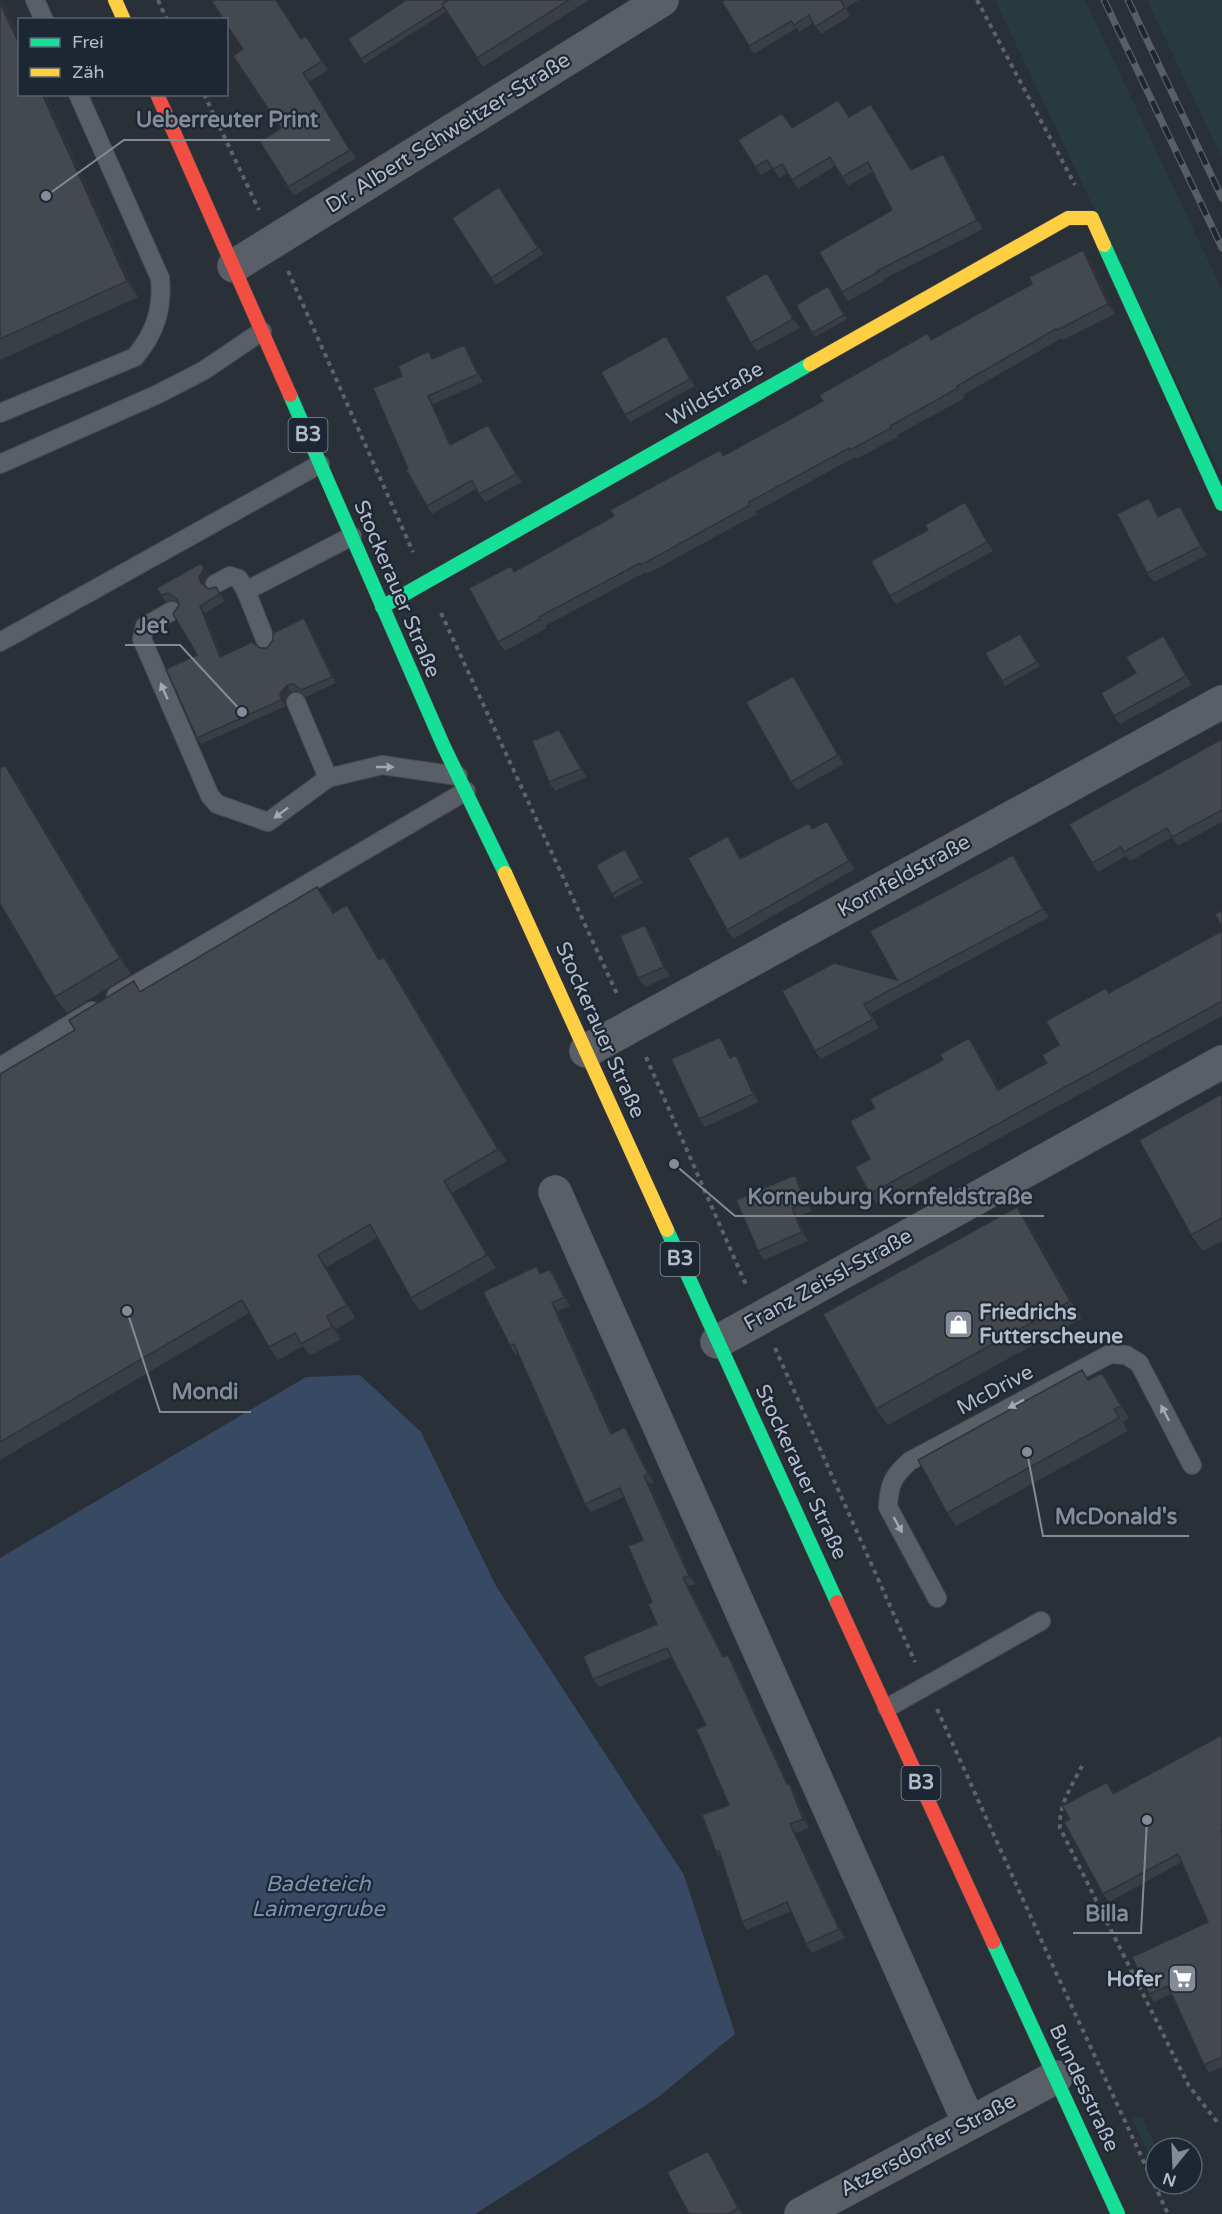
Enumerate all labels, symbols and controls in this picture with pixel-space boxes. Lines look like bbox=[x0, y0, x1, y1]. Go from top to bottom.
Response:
legend bbox=[18, 18, 228, 96]
text: Frei bbox=[72, 31, 104, 53]
street label: Dr. Albert Schweitzer-Straße bbox=[321, 47, 575, 219]
text: Zäh bbox=[72, 61, 105, 83]
callout: Ueberreuter Print bbox=[124, 100, 330, 140]
text: Ueberreuter Print bbox=[136, 107, 319, 133]
street label: Wildstraße bbox=[662, 356, 768, 432]
road number: B3 bbox=[288, 418, 328, 452]
street label: Stockerauer Straße bbox=[348, 496, 446, 682]
callout: Jet bbox=[125, 605, 180, 645]
text: Jet bbox=[135, 613, 168, 639]
one-way arrow bbox=[159, 681, 169, 699]
one-way arrow bbox=[375, 762, 394, 772]
one-way arrow bbox=[273, 807, 289, 820]
street label: Kornfeldstraße bbox=[833, 829, 975, 923]
street label: Stockerauer Straße bbox=[550, 938, 650, 1122]
callout: Korneuburg Kornfeldstraße bbox=[735, 1176, 1044, 1216]
text: Korneuburg Kornfeldstraße bbox=[747, 1184, 1033, 1210]
street label: Franz Zeissl-Straße bbox=[739, 1223, 917, 1337]
road number: B3 bbox=[660, 1242, 700, 1276]
place label: Friedrichs Futterscheune bbox=[979, 1300, 1123, 1349]
shop icon: Friedrichs Futterscheune bbox=[942, 1308, 974, 1340]
street label: McDrive bbox=[953, 1359, 1038, 1421]
callout: Mondi bbox=[160, 1372, 251, 1412]
text: Mondi bbox=[171, 1379, 239, 1405]
street label: Stockerauer Straße bbox=[749, 1380, 853, 1564]
one-way arrow bbox=[1007, 1399, 1024, 1409]
one-way arrow bbox=[1161, 1405, 1170, 1422]
callout: McDonald's bbox=[1043, 1496, 1189, 1536]
text: McDonald's bbox=[1055, 1504, 1178, 1530]
one-way arrow bbox=[893, 1517, 903, 1534]
road number: B3 bbox=[902, 1766, 940, 1800]
water label: Badeteich Laimergrube bbox=[251, 1871, 386, 1922]
callout: Billa bbox=[1073, 1893, 1141, 1933]
text: Billa bbox=[1085, 1901, 1129, 1927]
supermarket icon: Hofer bbox=[1167, 1963, 1199, 1995]
place label: Hofer bbox=[1106, 1967, 1163, 1992]
street label: Bundesstraße bbox=[1044, 2020, 1124, 2156]
street label: Atzersdorfer Straße bbox=[836, 2088, 1020, 2202]
north arrow bbox=[1144, 2136, 1204, 2196]
text: N bbox=[1160, 2168, 1179, 2191]

